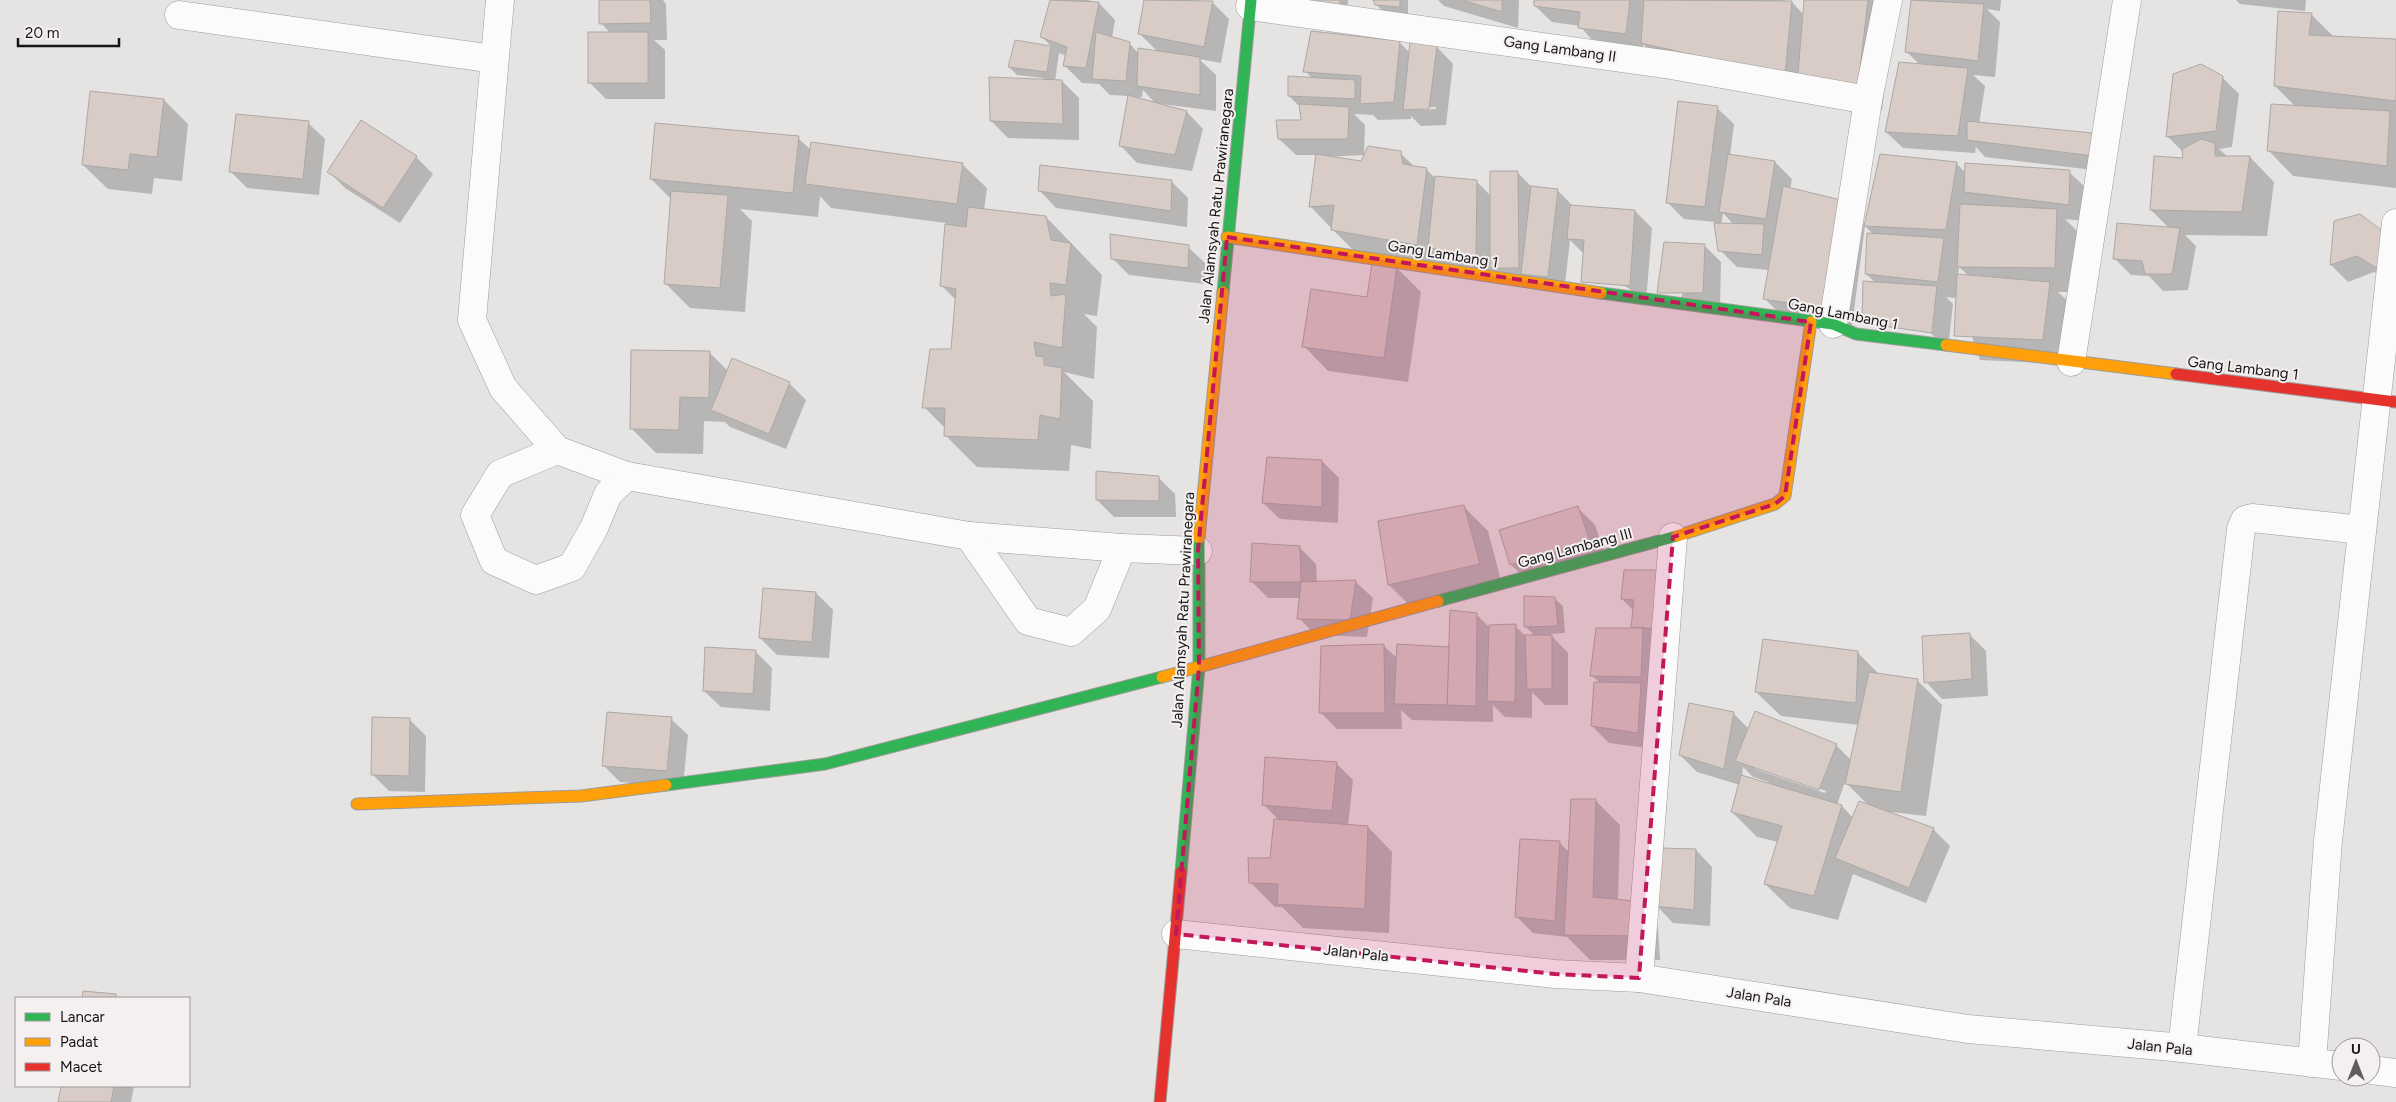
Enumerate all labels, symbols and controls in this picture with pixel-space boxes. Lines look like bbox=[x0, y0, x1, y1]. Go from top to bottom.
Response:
scale bar bbox=[18, 15, 119, 47]
text: 20 m bbox=[25, 24, 59, 42]
street label: Gang Lambang II bbox=[1502, 32, 1618, 66]
street label: Jalan Alamsyah Ratu Prawiranegara bbox=[1195, 87, 1237, 325]
street label: Gang Lambang 1 bbox=[1386, 236, 1500, 272]
street label: Gang Lambang 1 bbox=[1786, 295, 1900, 333]
street label: Gang Lambang 1 bbox=[2186, 352, 2300, 384]
street label: Jalan Alamsyah Ratu Prawiranegara bbox=[1168, 491, 1198, 729]
street label: Gang Lambang III bbox=[1516, 524, 1634, 572]
street label: Jalan Pala bbox=[1322, 941, 1390, 965]
street label: Jalan Pala bbox=[1725, 983, 1793, 1011]
legend bbox=[15, 997, 190, 1087]
text: Lancar bbox=[60, 1008, 105, 1026]
text: Padat bbox=[60, 1033, 99, 1051]
street label: Jalan Pala bbox=[2126, 1035, 2194, 1059]
north arrow bbox=[2331, 1037, 2381, 1087]
text: U bbox=[2351, 1041, 2361, 1058]
text: Macet bbox=[60, 1058, 103, 1076]

